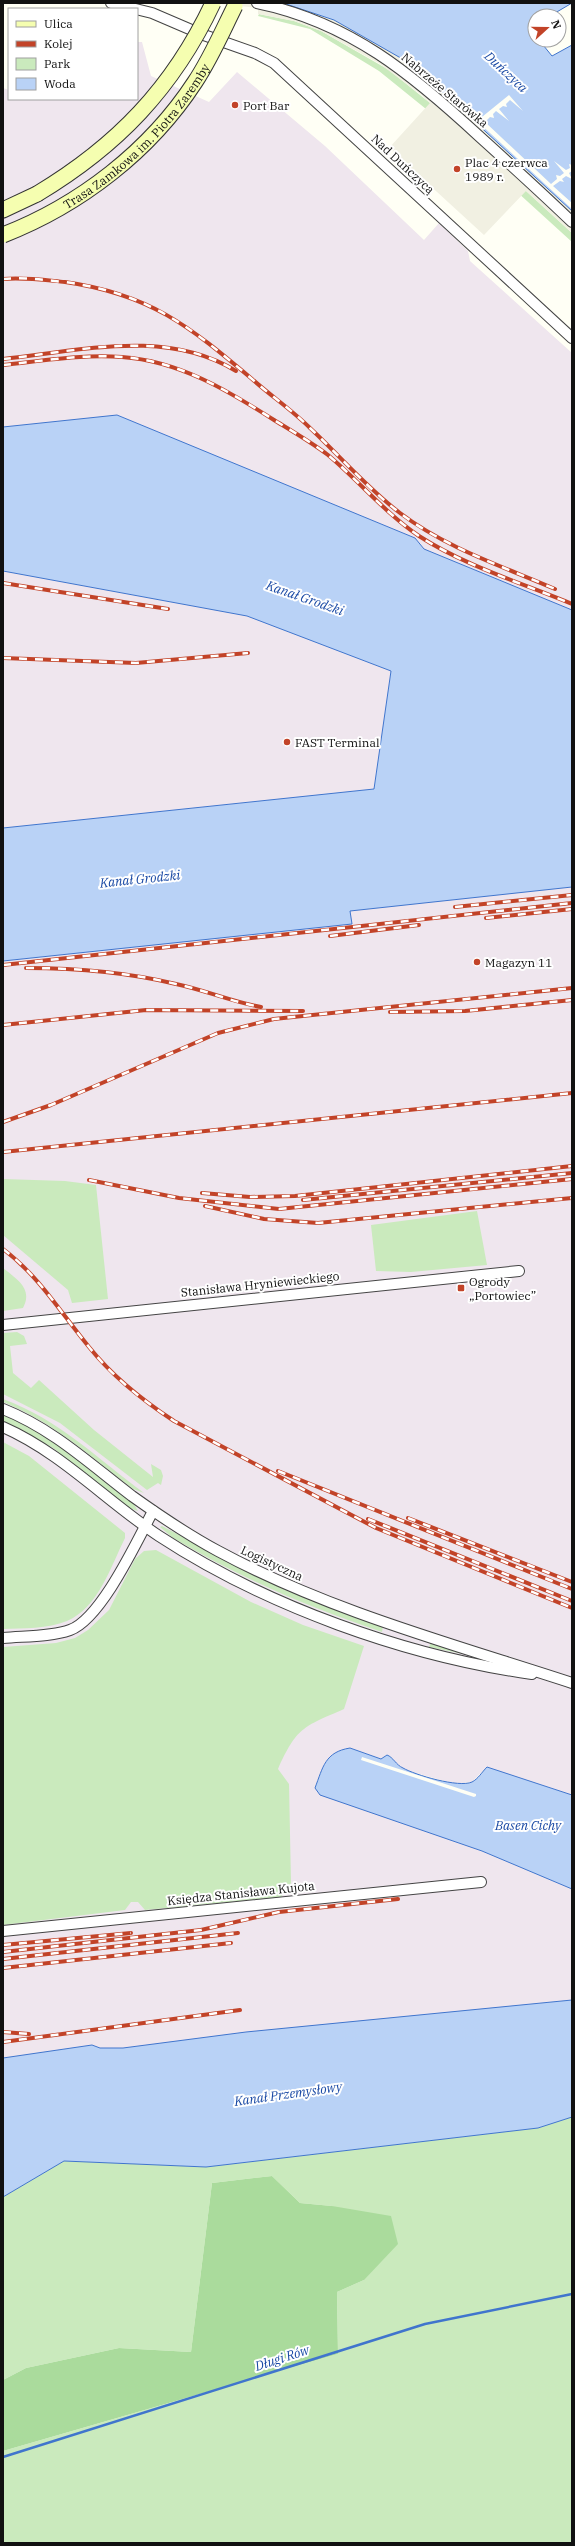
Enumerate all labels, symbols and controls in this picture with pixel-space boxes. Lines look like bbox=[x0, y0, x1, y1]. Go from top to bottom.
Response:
legend bbox=[8, 8, 138, 100]
north arrow bbox=[527, 8, 567, 48]
text: Ulica bbox=[44, 16, 73, 31]
text: N bbox=[548, 18, 565, 31]
text: Kolej bbox=[44, 36, 73, 51]
water label: Duńczyca bbox=[480, 47, 531, 96]
street label: Nabrzeże Starówka bbox=[399, 49, 492, 131]
text: Park bbox=[44, 56, 70, 71]
street label: Trasa Zamkowa im. Piotra Zaremby bbox=[60, 60, 213, 212]
text: Woda bbox=[44, 76, 76, 91]
place label: Port Bar bbox=[243, 98, 290, 113]
marker: Port Bar bbox=[230, 100, 240, 110]
street label: Nad Duńczycą bbox=[368, 131, 438, 197]
place label: Plac 4 czerwca 1989 r. bbox=[465, 155, 548, 184]
marker: Plac 4 czerwca 1989 r. bbox=[452, 164, 462, 174]
water label: Kanał Grodzki bbox=[263, 576, 346, 619]
place label: FAST Terminal bbox=[295, 735, 380, 750]
marker: FAST Terminal bbox=[282, 737, 292, 747]
water label: Kanał Grodzki bbox=[98, 866, 181, 892]
place label: Magazyn 11 bbox=[485, 955, 552, 970]
marker: Magazyn 11 bbox=[472, 957, 482, 967]
street label: Stanisława Hryniewieckiego bbox=[180, 1268, 340, 1300]
place label: Ogrody „Portowiec” bbox=[469, 1274, 536, 1303]
marker: Ogrody „Portowiec” bbox=[456, 1283, 466, 1293]
street label: Logistyczna bbox=[238, 1542, 306, 1584]
water label: Basen Cichy bbox=[494, 1817, 562, 1834]
street label: Księdza Stanisława Kujota bbox=[167, 1878, 316, 1908]
water label: Kanał Przemysłowy bbox=[232, 2078, 344, 2110]
water label: Długi Rów bbox=[252, 2341, 312, 2375]

